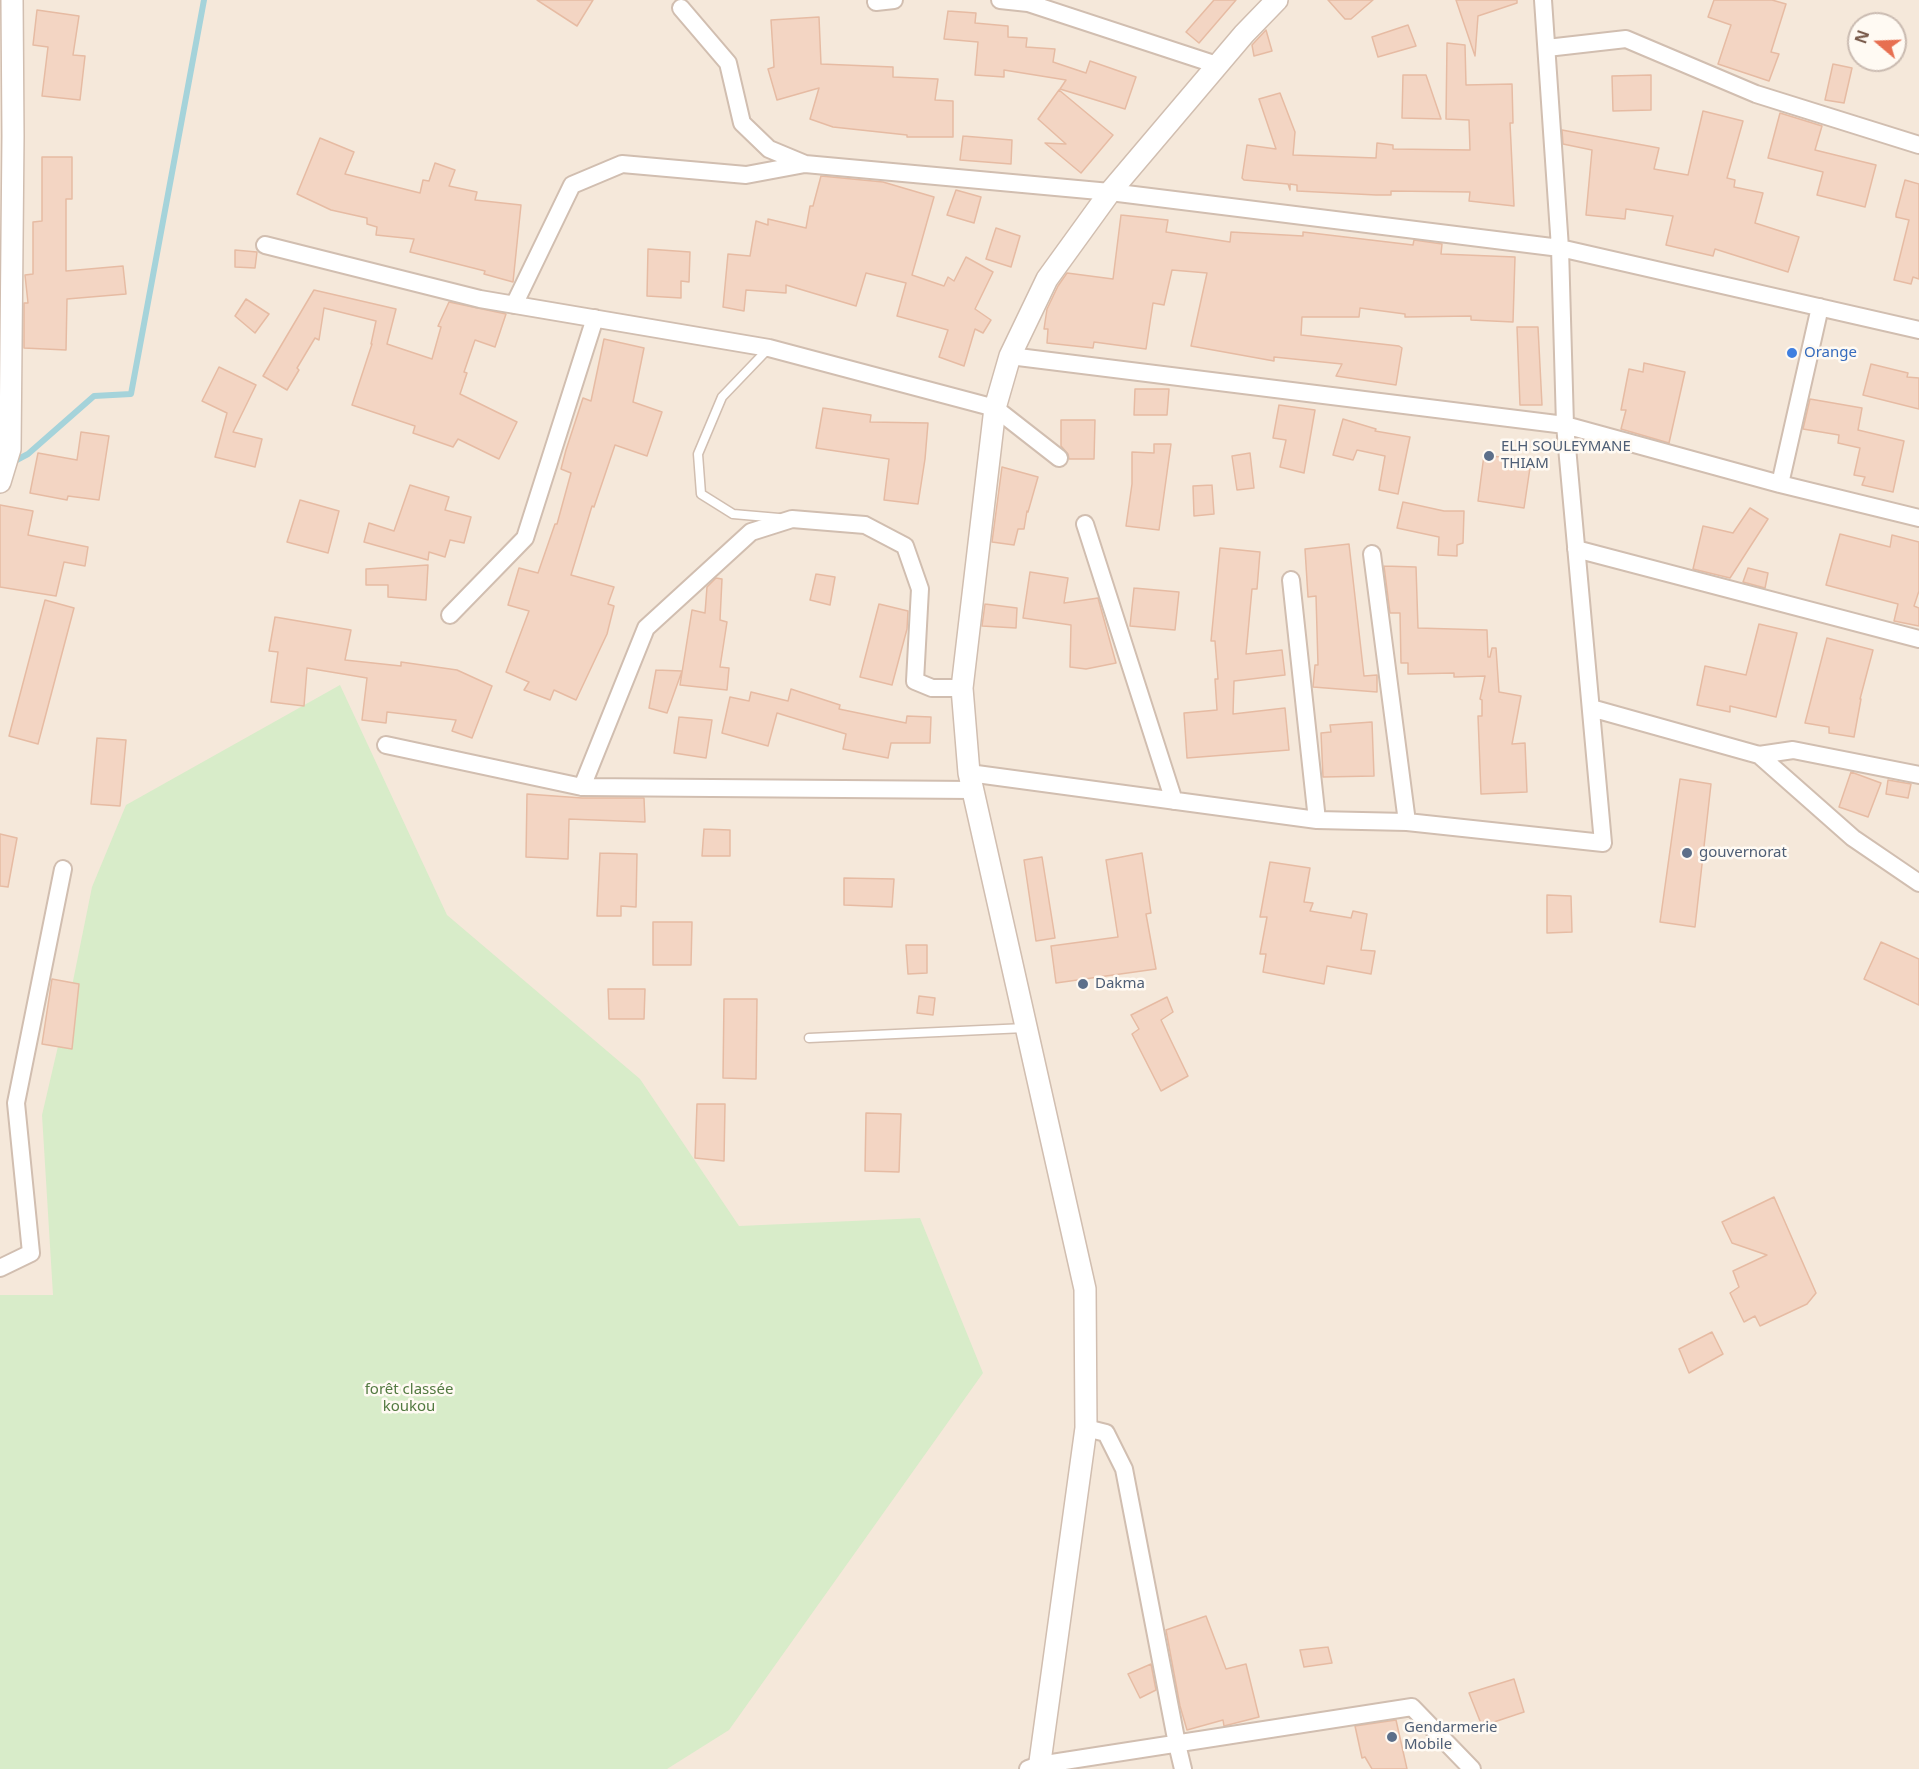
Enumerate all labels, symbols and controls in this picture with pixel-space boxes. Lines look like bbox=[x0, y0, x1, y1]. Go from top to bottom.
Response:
north arrow bbox=[1847, 12, 1907, 72]
text: N bbox=[1849, 27, 1874, 47]
place label: Orange bbox=[1804, 344, 1857, 362]
marker: Orange bbox=[1785, 346, 1799, 360]
place label: ELH SOULEYMANE THIAM bbox=[1501, 438, 1631, 473]
marker: ELH SOULEYMANE THIAM bbox=[1482, 449, 1496, 463]
place label: gouvernorat bbox=[1699, 844, 1787, 862]
marker: gouvernorat bbox=[1680, 846, 1694, 860]
place label: Dakma bbox=[1095, 975, 1145, 993]
marker: Dakma bbox=[1076, 977, 1090, 991]
park label: forêt classée koukou bbox=[365, 1381, 453, 1416]
place label: Gendarmerie Mobile bbox=[1404, 1719, 1497, 1754]
marker: Gendarmerie Mobile bbox=[1385, 1730, 1399, 1744]

